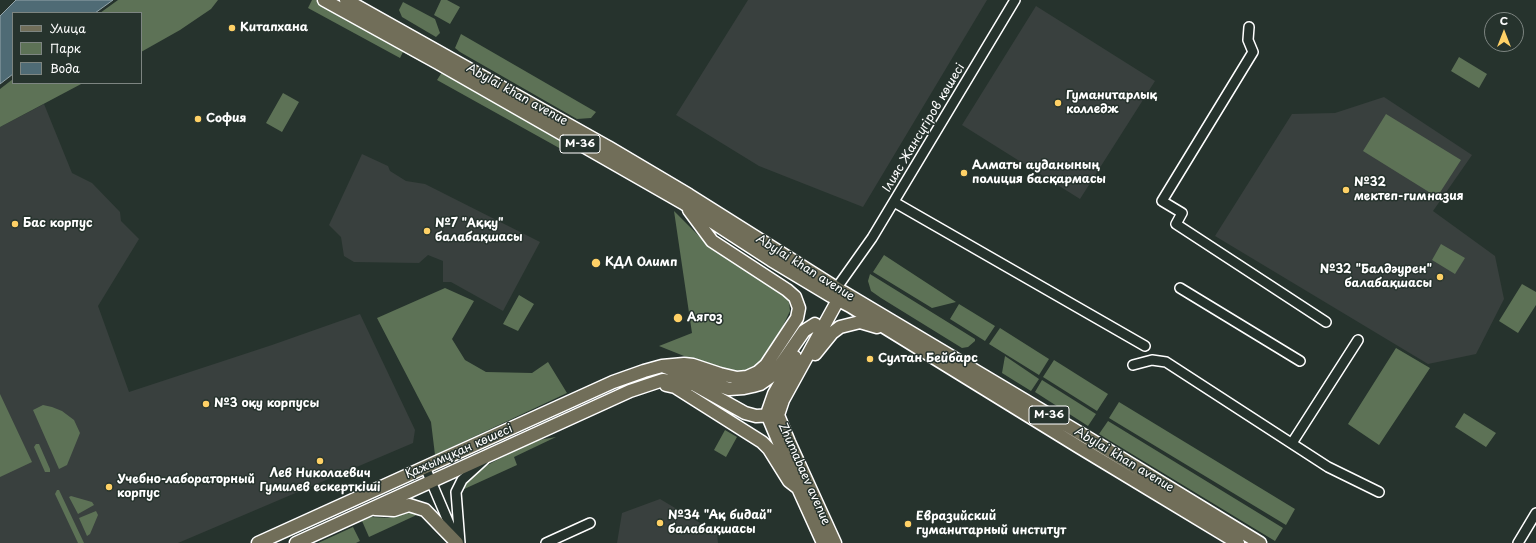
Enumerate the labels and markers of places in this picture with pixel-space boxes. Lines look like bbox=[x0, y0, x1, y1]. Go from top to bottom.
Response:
place label: Китапхана bbox=[240, 21, 308, 35]
marker: Китапхана bbox=[227, 23, 237, 33]
place label: Гуманитарлық колледж bbox=[1066, 89, 1157, 117]
marker: Гуманитарлық колледж bbox=[1053, 98, 1063, 108]
place label: София bbox=[206, 112, 247, 126]
marker: София bbox=[193, 114, 203, 124]
place label: Алматы ауданының полиция басқармасы bbox=[972, 159, 1106, 187]
marker: Алматы ауданының полиция басқармасы bbox=[959, 168, 969, 178]
place label: №32 мектеп-гимназия bbox=[1354, 176, 1463, 204]
marker: №32 мектеп-гимназия bbox=[1341, 185, 1351, 195]
place label: Бас корпус bbox=[23, 217, 93, 231]
place label: №7 "Аққу" балабақшасы bbox=[435, 217, 523, 245]
marker: Бас корпус bbox=[10, 219, 20, 229]
marker: №7 "Аққу" балабақшасы bbox=[422, 226, 432, 236]
place label: КДЛ Олимп bbox=[605, 256, 677, 270]
marker: КДЛ Олимп bbox=[590, 257, 602, 269]
place label: №32 "Балдәурен" балабақшасы bbox=[1320, 263, 1432, 291]
marker: №32 "Балдәурен" балабақшасы bbox=[1435, 272, 1445, 282]
place label: Аягоз bbox=[687, 311, 722, 325]
marker: Аягоз bbox=[672, 312, 684, 324]
place label: Султан Бейбарс bbox=[878, 352, 978, 366]
marker: Султан Бейбарс bbox=[865, 354, 875, 364]
place label: №3 оқу корпусы bbox=[214, 397, 319, 411]
marker: №3 оқу корпусы bbox=[201, 399, 211, 409]
marker: Лев Николаевич Гумилев ескерткіші bbox=[315, 456, 325, 466]
place label: Лев Николаевич Гумилев ескерткіші bbox=[260, 467, 380, 495]
place label: Учебно-лабораторный корпус bbox=[117, 473, 255, 501]
marker: Учебно-лабораторный корпус bbox=[104, 482, 114, 492]
place label: №34 "Ақ бидай" балабақшасы bbox=[668, 509, 772, 537]
place label: Евразийский гуманитарный институт bbox=[916, 510, 1066, 538]
marker: №34 "Ақ бидай" балабақшасы bbox=[655, 518, 665, 528]
marker: Евразийский гуманитарный институт bbox=[903, 519, 913, 529]

